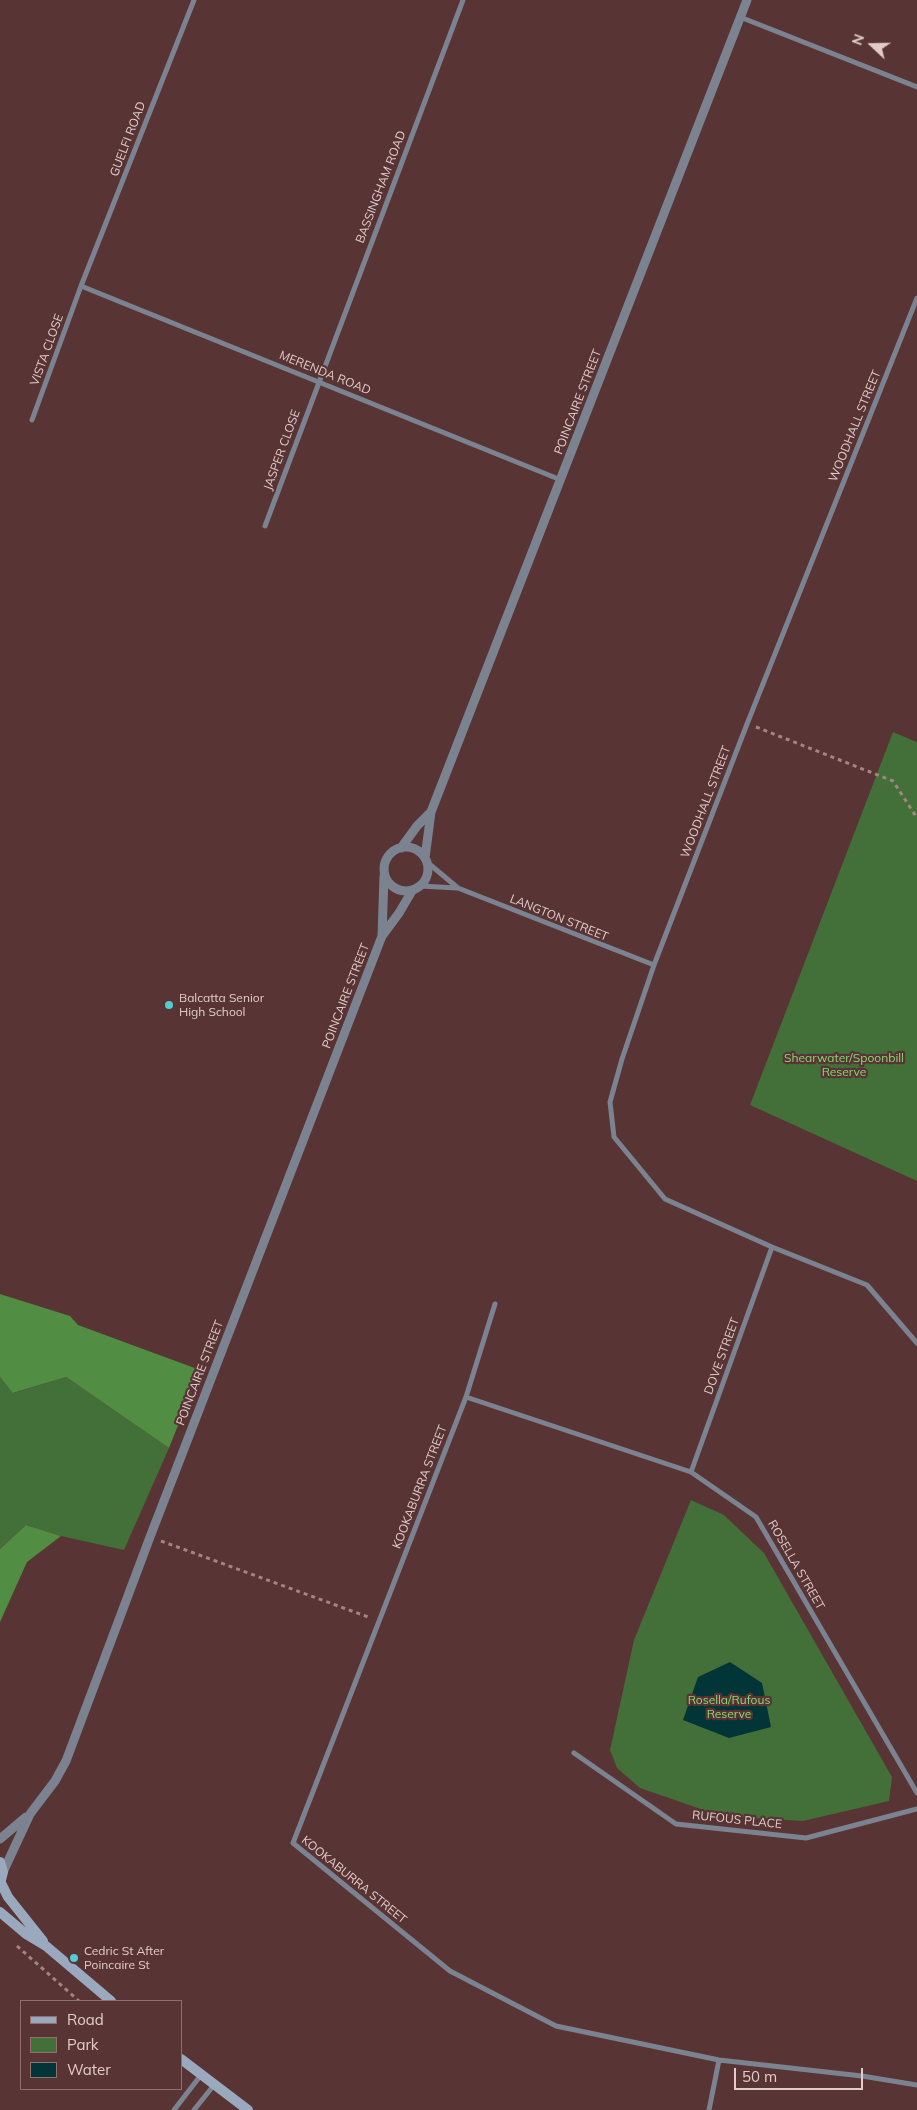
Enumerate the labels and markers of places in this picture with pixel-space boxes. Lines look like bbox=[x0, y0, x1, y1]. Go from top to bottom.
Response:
place label: Balcatta Senior High School bbox=[179, 991, 264, 1019]
marker: Balcatta Senior High School bbox=[163, 999, 175, 1011]
place label: Cedric St After Poincaire St bbox=[84, 1944, 164, 1972]
marker: Cedric St After Poincaire St bbox=[68, 1952, 80, 1964]

